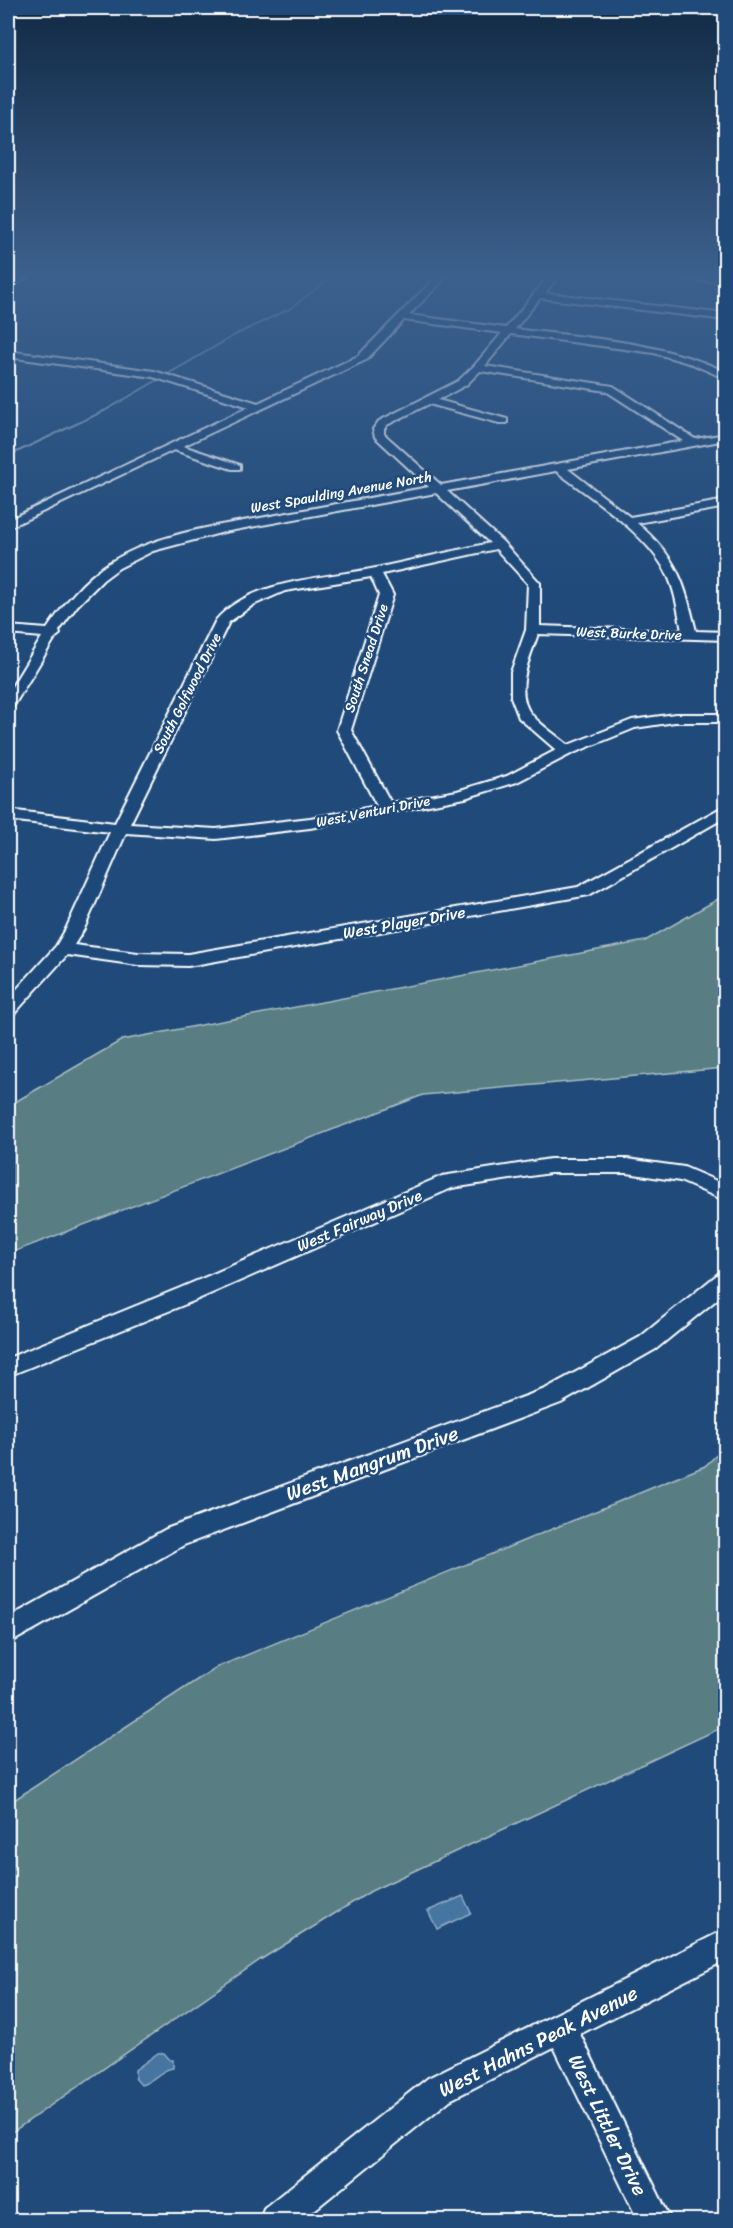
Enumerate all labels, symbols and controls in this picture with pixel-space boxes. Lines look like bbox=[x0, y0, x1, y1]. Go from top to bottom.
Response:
street label: West Spaulding Avenue North bbox=[249, 464, 434, 521]
street label: South Snead Drive bbox=[337, 600, 396, 716]
street label: West Burke Drive bbox=[576, 619, 682, 648]
street label: South Golfwood Drive bbox=[146, 628, 229, 758]
street label: West Venturi Drive bbox=[314, 788, 432, 835]
street label: West Player Drive bbox=[341, 897, 468, 948]
street label: West Fairway Drive bbox=[292, 1181, 427, 1260]
street label: West Mangrum Drive bbox=[281, 1416, 464, 1511]
street label: West Hahns Peak Avenue bbox=[432, 1976, 644, 2107]
street label: West Littler Drive bbox=[558, 2048, 657, 2202]

